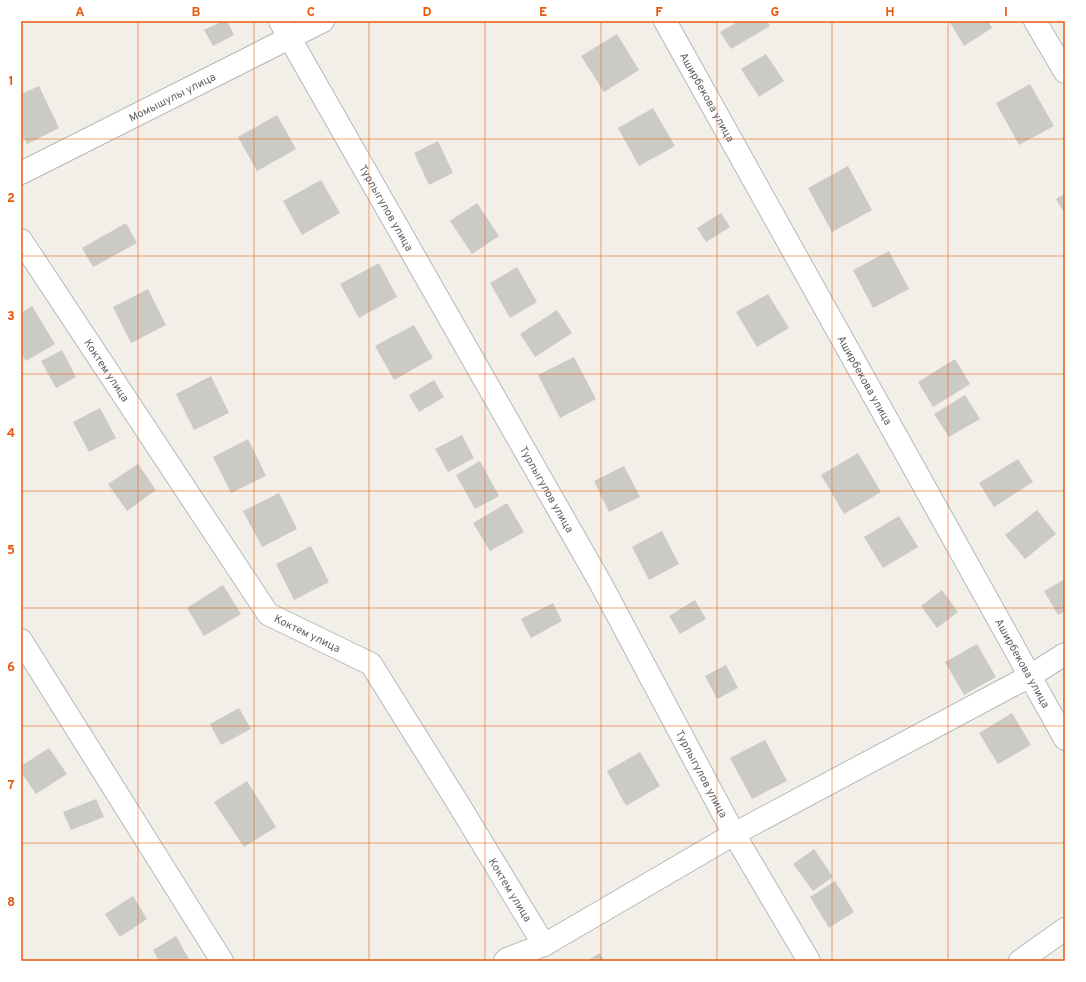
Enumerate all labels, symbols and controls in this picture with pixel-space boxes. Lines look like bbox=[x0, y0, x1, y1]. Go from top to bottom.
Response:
text: A bbox=[75, 5, 85, 21]
text: B bbox=[192, 5, 201, 21]
text: C bbox=[307, 5, 315, 21]
text: D bbox=[422, 5, 432, 21]
text: E bbox=[539, 5, 547, 21]
text: F bbox=[655, 5, 663, 21]
text: G bbox=[771, 5, 780, 21]
text: H bbox=[885, 5, 895, 21]
text: I bbox=[1004, 5, 1008, 21]
street label: Аширбекова улица bbox=[676, 50, 737, 145]
street label: Момышулы улица bbox=[127, 70, 218, 126]
text: 1 bbox=[8, 74, 14, 90]
street label: Турлыгулов улица bbox=[355, 162, 416, 254]
text: 2 bbox=[7, 191, 15, 207]
text: 3 bbox=[7, 309, 15, 325]
street label: Аширбекова улица bbox=[834, 333, 895, 428]
street label: Коктем улица bbox=[80, 337, 132, 405]
text: 4 bbox=[7, 426, 15, 442]
street label: Турлыгулов улица bbox=[516, 444, 576, 536]
text: 5 bbox=[7, 543, 15, 559]
street label: Коктем улица bbox=[271, 612, 343, 656]
street label: Аширбекова улица bbox=[991, 616, 1052, 711]
text: 6 bbox=[7, 660, 15, 676]
street label: Турлыгулов улица bbox=[672, 728, 730, 821]
text: 7 bbox=[8, 778, 15, 794]
street label: Коктем улица bbox=[485, 856, 534, 925]
text: 8 bbox=[7, 895, 15, 911]

